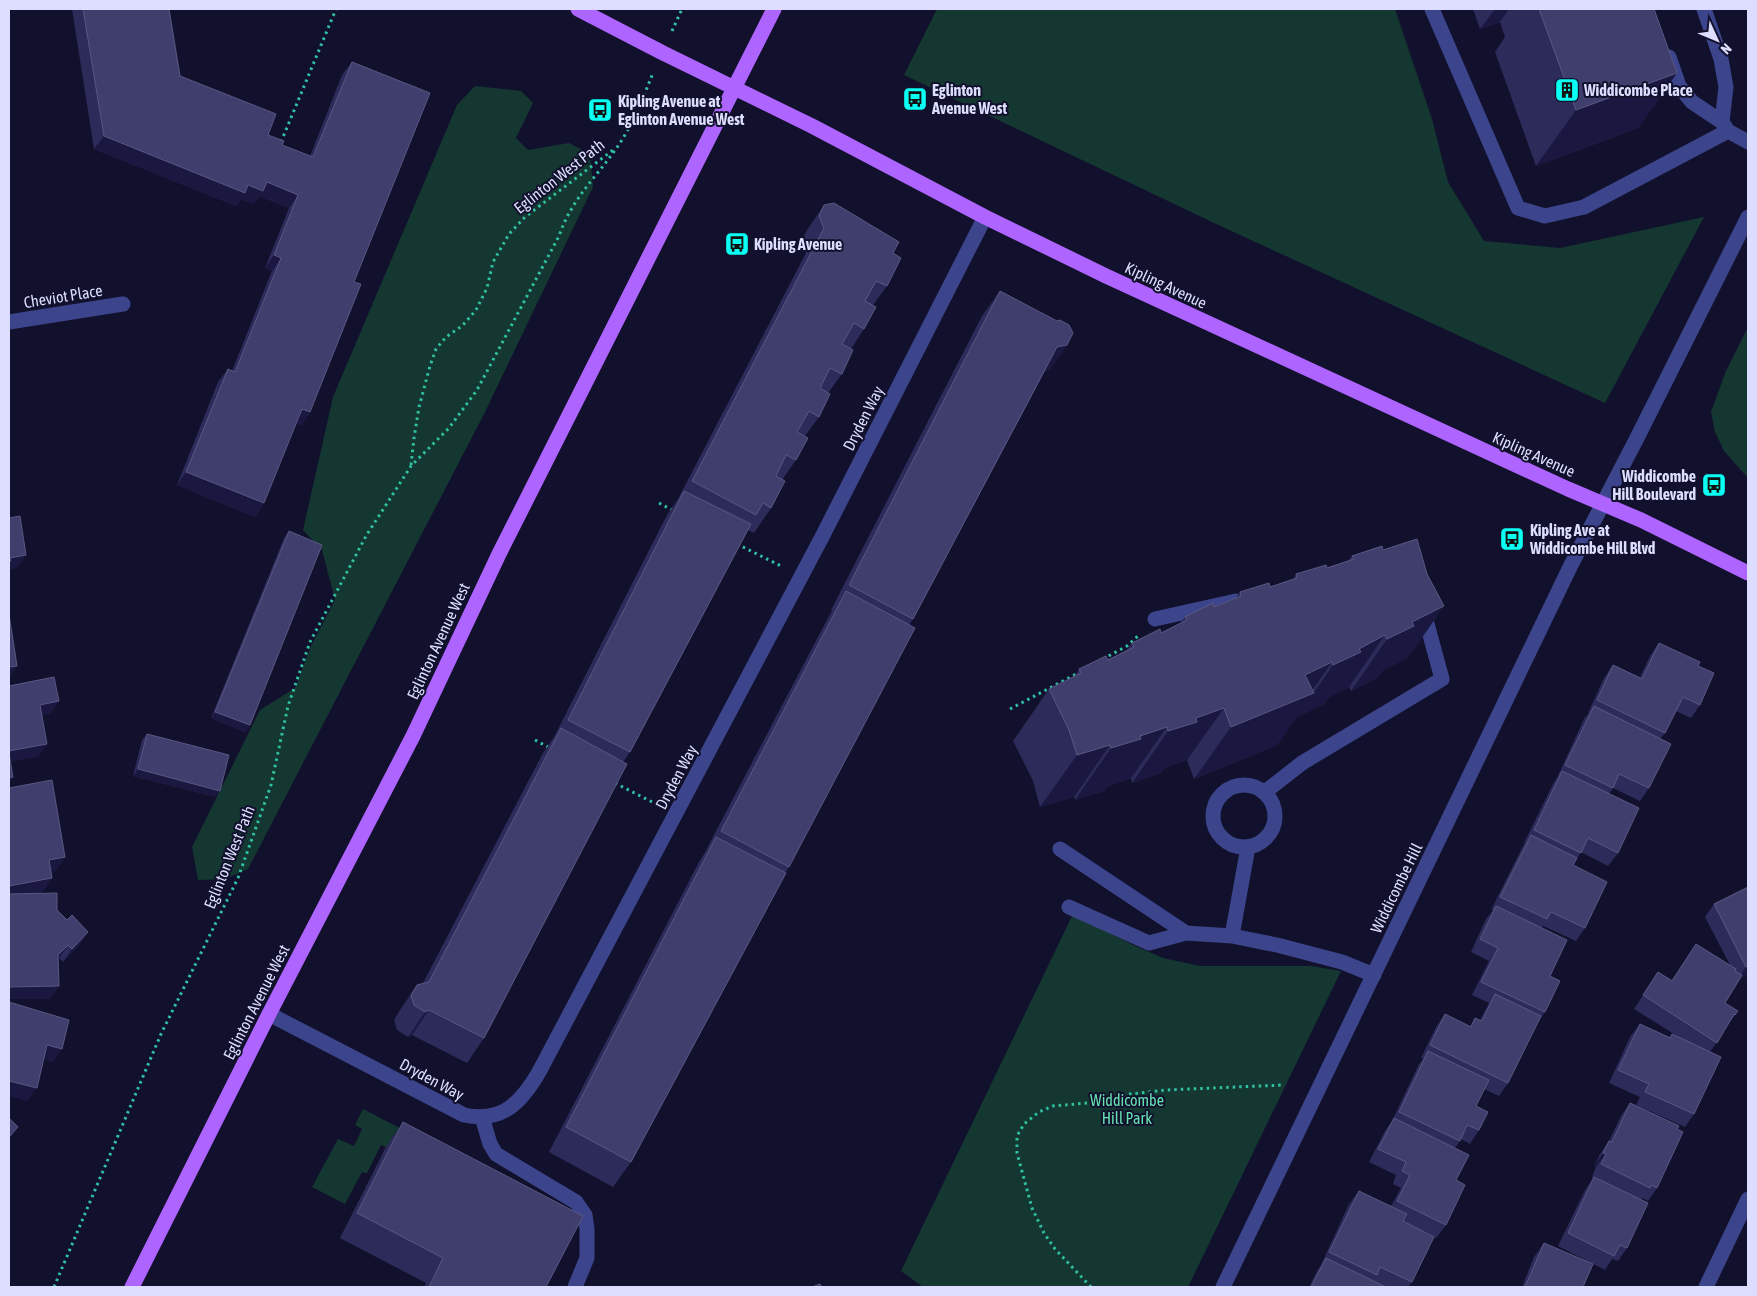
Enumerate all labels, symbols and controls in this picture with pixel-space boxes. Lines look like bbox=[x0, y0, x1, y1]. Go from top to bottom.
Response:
north arrow bbox=[1692, 15, 1742, 65]
text: N bbox=[1718, 41, 1735, 58]
building icon: Widdicombe Place bbox=[1554, 77, 1580, 103]
place label: Eglinton Avenue West bbox=[931, 81, 1008, 117]
place label: Widdicombe Place bbox=[1583, 81, 1693, 99]
bus stop icon: Eglinton Avenue West bbox=[902, 86, 928, 112]
place label: Kipling Avenue at Eglinton Avenue West bbox=[618, 92, 745, 128]
bus stop icon: Kipling Avenue at Eglinton Avenue West bbox=[587, 97, 613, 123]
street label: Eglinton West Path bbox=[510, 135, 608, 218]
bus stop icon: Kipling Avenue bbox=[724, 231, 750, 257]
place label: Kipling Avenue bbox=[754, 235, 842, 253]
street label: Kipling Avenue bbox=[1122, 258, 1210, 313]
street label: Cheviot Place bbox=[22, 281, 104, 311]
street label: Dryden Way bbox=[839, 382, 888, 454]
street label: Kipling Avenue bbox=[1490, 428, 1578, 481]
place label: Widdicombe Hill Boulevard bbox=[1612, 467, 1696, 503]
bus stop icon: Widdicombe Hill Boulevard bbox=[1701, 472, 1727, 498]
place label: Kipling Ave at Widdicombe Hill Blvd bbox=[1529, 521, 1656, 557]
bus stop icon: Kipling Ave at Widdicombe Hill Blvd bbox=[1499, 526, 1525, 552]
street label: Eglinton Avenue West bbox=[403, 580, 474, 703]
street label: Dryden Way bbox=[652, 741, 701, 813]
street label: Eglinton West Path bbox=[200, 803, 259, 911]
street label: Widdicombe Hill bbox=[1367, 840, 1426, 936]
street label: Eglinton Avenue West bbox=[219, 941, 294, 1063]
street label: Dryden Way bbox=[396, 1055, 468, 1104]
park label: Widdicombe Hill Park bbox=[1090, 1091, 1164, 1127]

